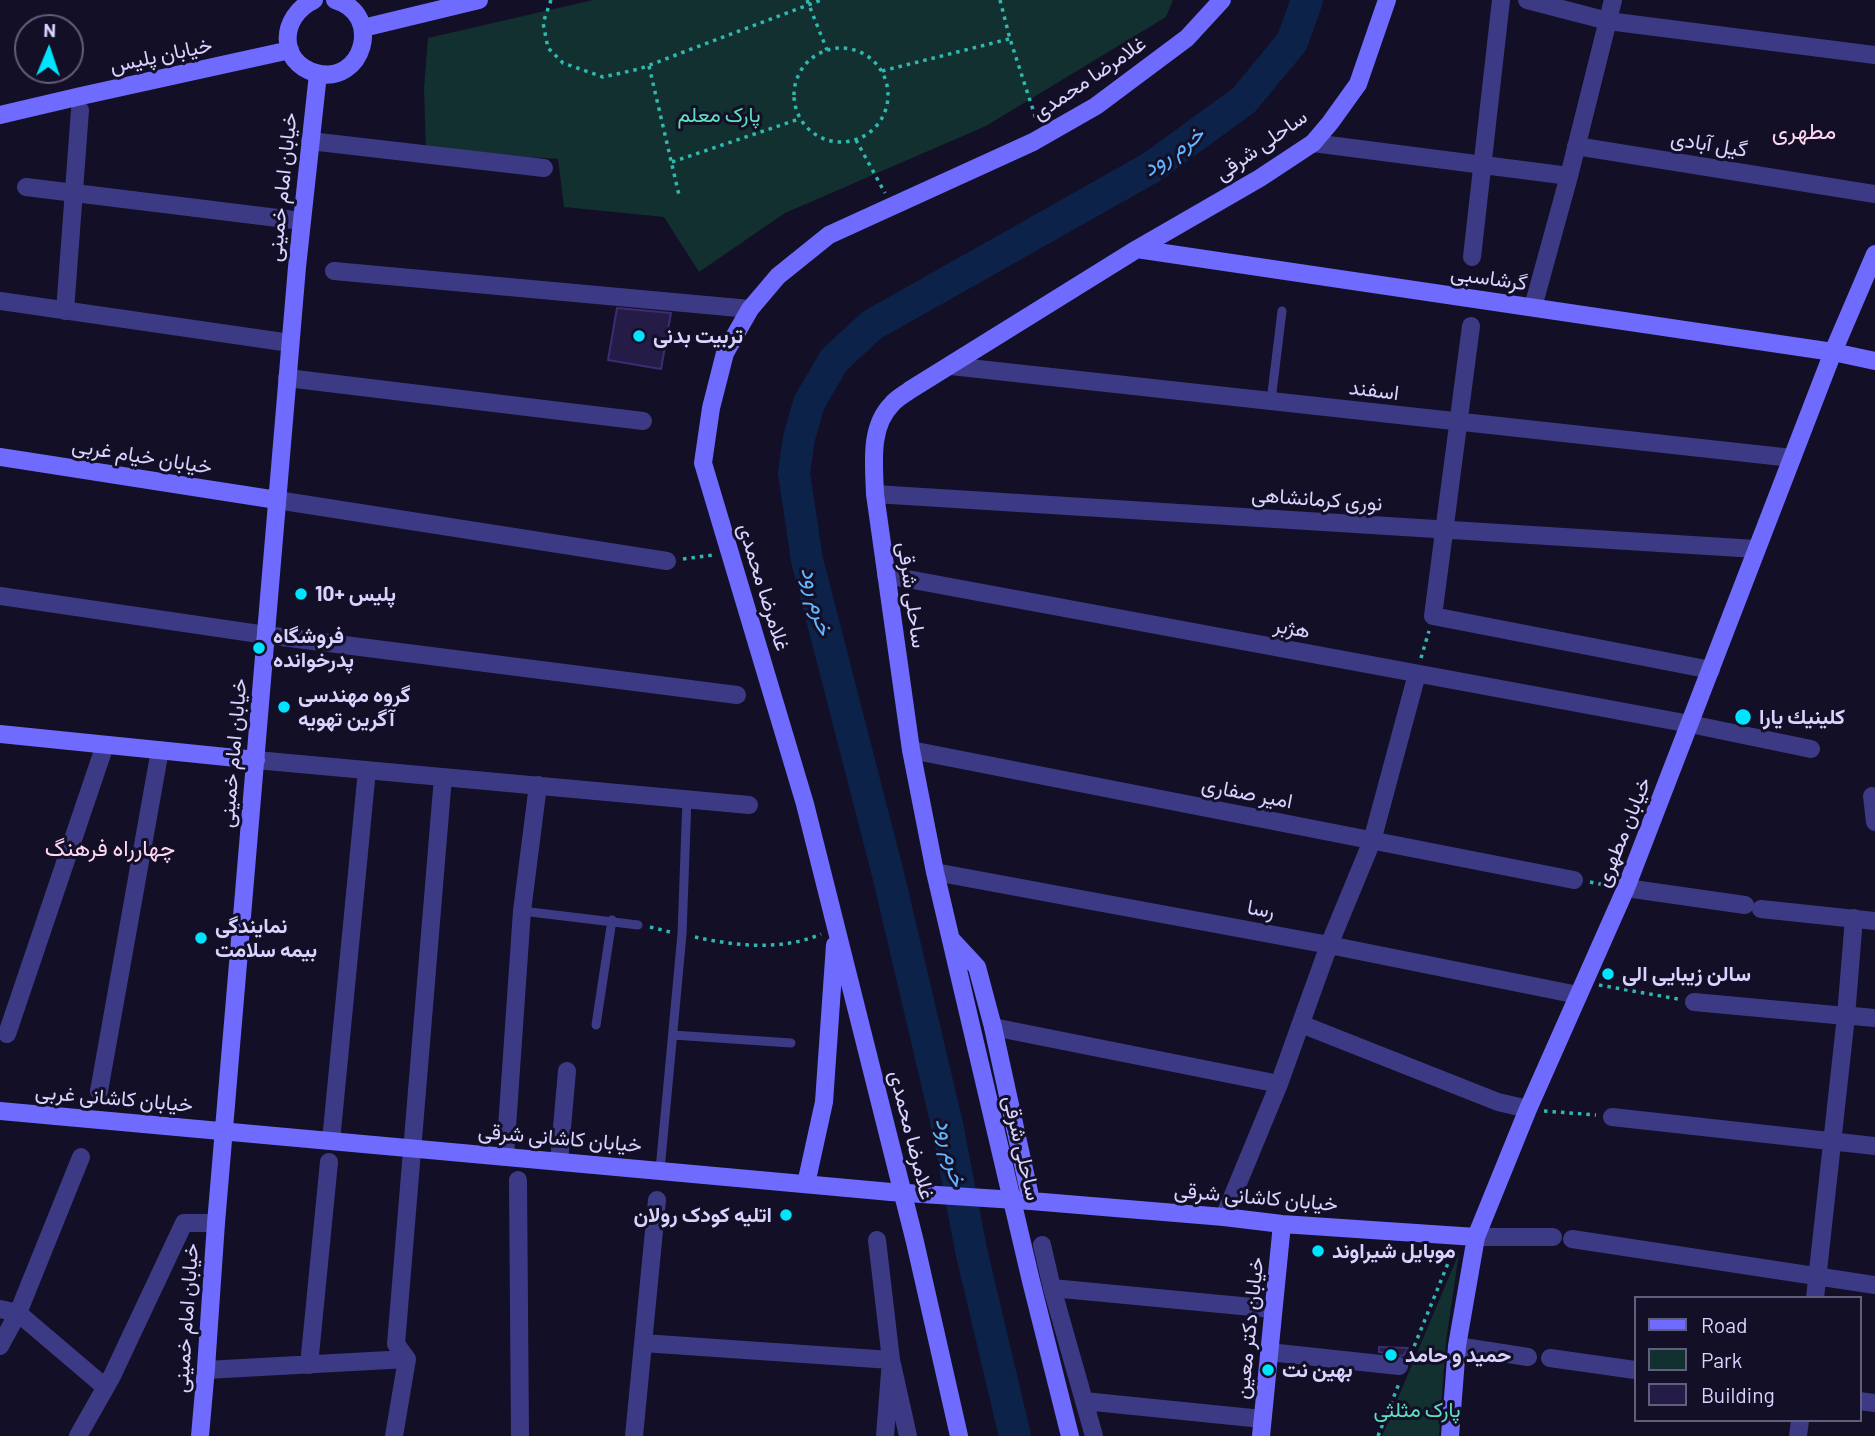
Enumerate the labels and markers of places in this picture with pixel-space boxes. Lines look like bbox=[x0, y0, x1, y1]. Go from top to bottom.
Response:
place label: تربیت بدنی bbox=[653, 323, 743, 349]
marker: تربیت بدنی bbox=[631, 328, 647, 344]
place label: پلیس +10 bbox=[315, 581, 396, 607]
marker: پلیس +10 bbox=[293, 586, 309, 602]
place label: فروشگاه پدرخوانده bbox=[273, 623, 354, 673]
marker: فروشگاه پدرخوانده bbox=[251, 640, 267, 656]
place label: گروه مهندسی آگرین تهویه bbox=[298, 682, 411, 732]
marker: گروه مهندسی آگرین تهویه bbox=[276, 699, 292, 715]
place label: كلينيك يارا bbox=[1759, 704, 1845, 730]
marker: كلينيك يارا bbox=[1733, 707, 1753, 727]
place label: نمایندگی بیمه سلامت bbox=[215, 913, 317, 963]
marker: نمایندگی بیمه سلامت bbox=[193, 930, 209, 946]
place label: سالن زیبایی الی bbox=[1622, 961, 1751, 987]
marker: سالن زیبایی الی bbox=[1600, 966, 1616, 982]
place label: اتلیه کودک رولان bbox=[633, 1202, 772, 1228]
marker: اتلیه کودک رولان bbox=[778, 1207, 794, 1223]
place label: موبایل شیراوند bbox=[1332, 1238, 1456, 1264]
marker: موبایل شیراوند bbox=[1310, 1243, 1326, 1259]
place label: حمید و حامد bbox=[1405, 1342, 1511, 1368]
marker: حمید و حامد bbox=[1383, 1347, 1399, 1363]
place label: بهین نت bbox=[1282, 1357, 1353, 1383]
marker: بهین نت bbox=[1260, 1362, 1276, 1378]

